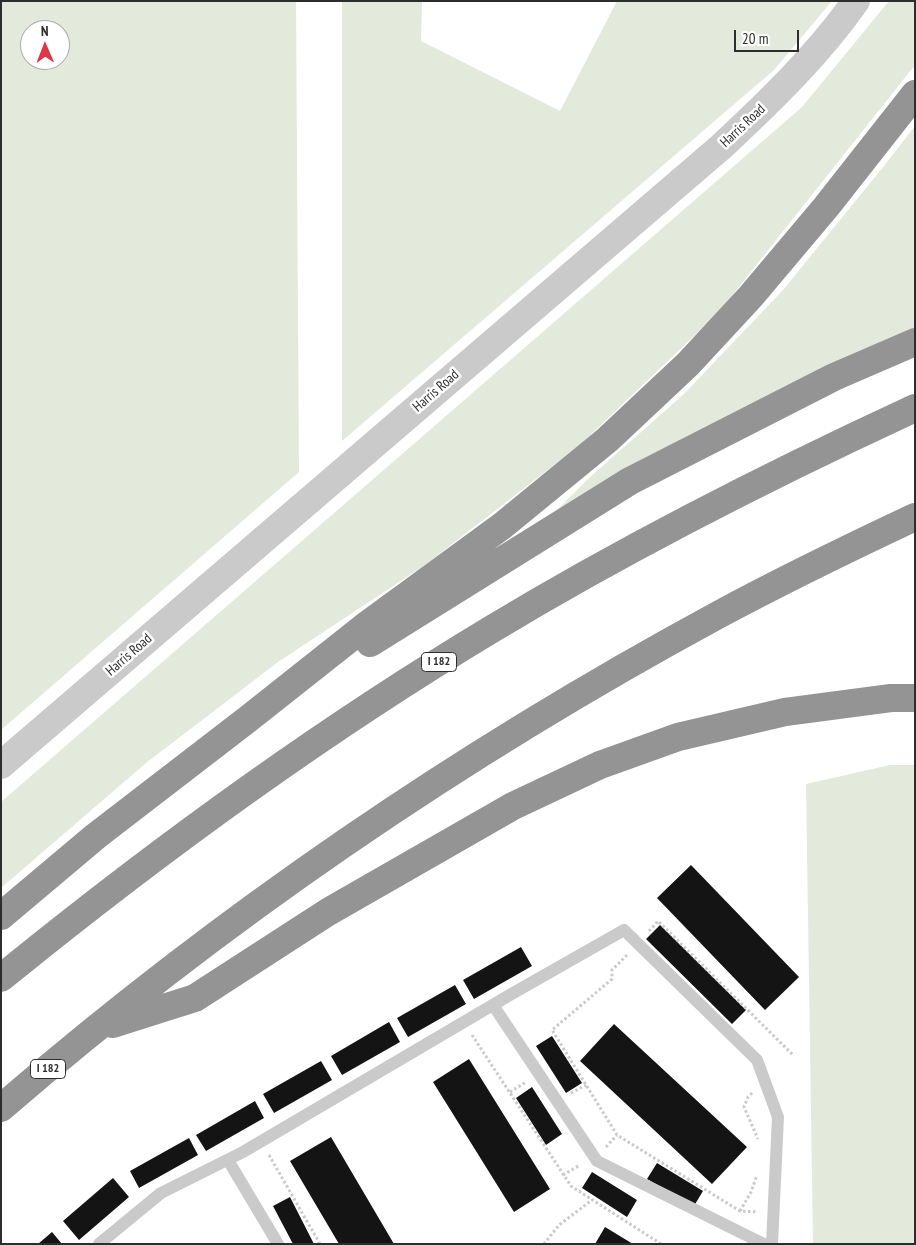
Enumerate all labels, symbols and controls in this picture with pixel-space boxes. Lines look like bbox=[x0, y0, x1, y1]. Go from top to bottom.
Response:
north arrow bbox=[20, 20, 70, 70]
scale bar bbox=[736, 20, 801, 52]
text: N bbox=[41, 22, 49, 40]
text: 20 m bbox=[742, 29, 768, 48]
street label: Harris Road bbox=[717, 101, 769, 151]
street label: Harris Road bbox=[410, 366, 462, 416]
street label: Harris Road bbox=[103, 630, 155, 680]
road number: I 182 bbox=[422, 652, 456, 672]
road number: I 182 bbox=[30, 1060, 66, 1078]

